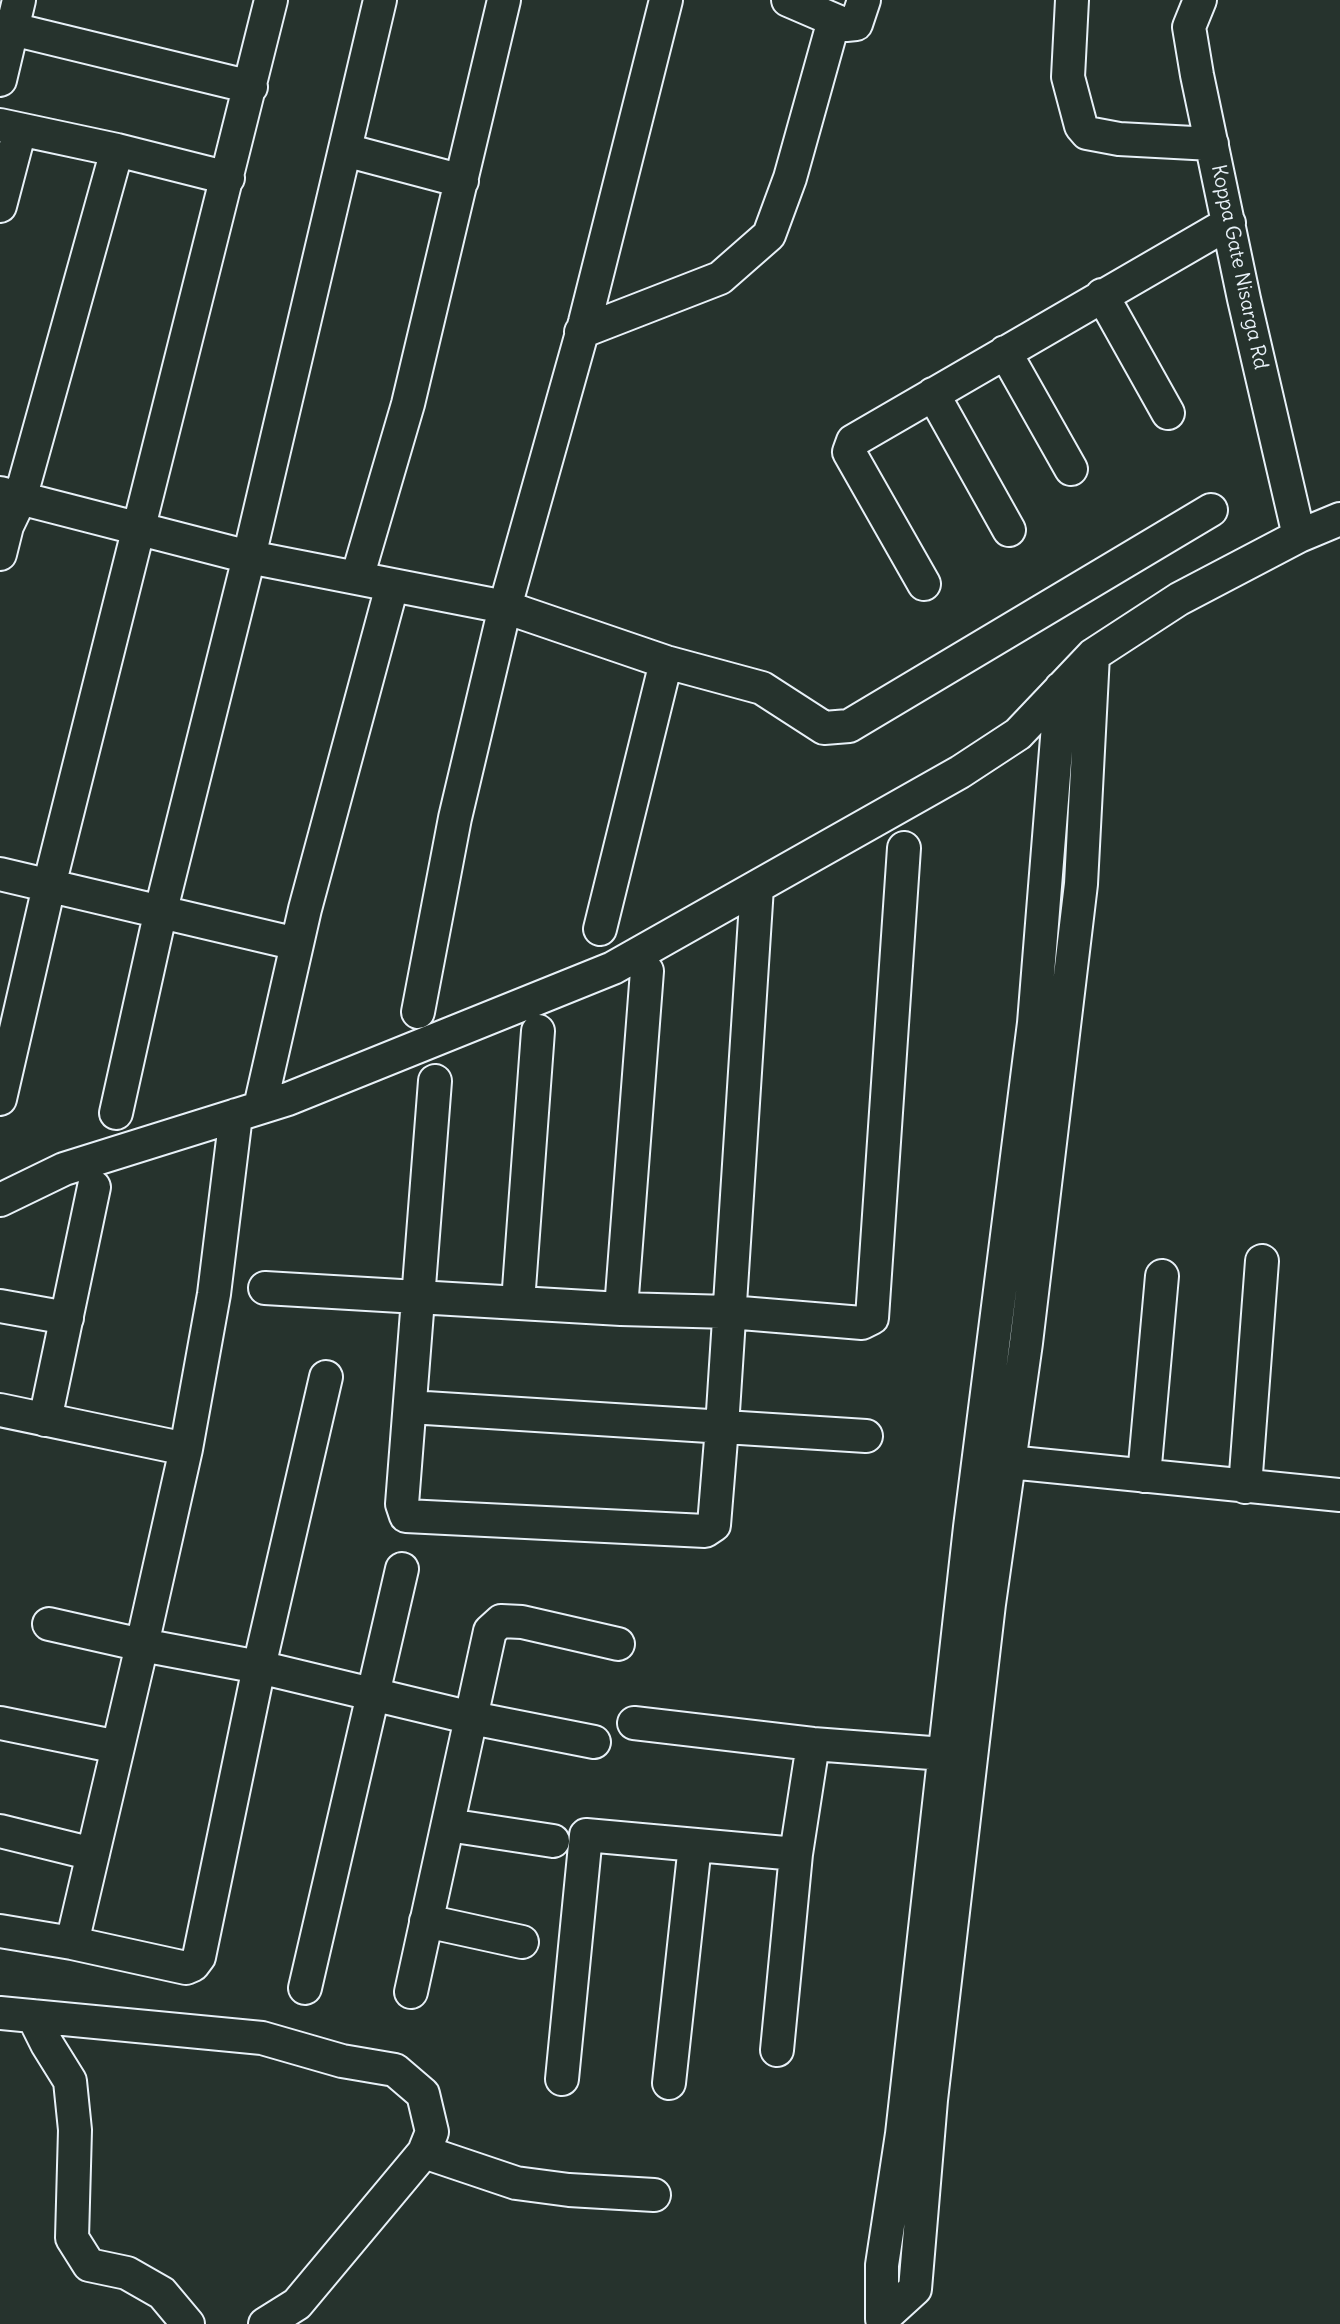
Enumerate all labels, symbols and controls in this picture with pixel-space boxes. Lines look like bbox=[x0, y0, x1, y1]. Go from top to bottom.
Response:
street label: Koppa Gate Nisarga Rd bbox=[1206, 162, 1272, 372]

